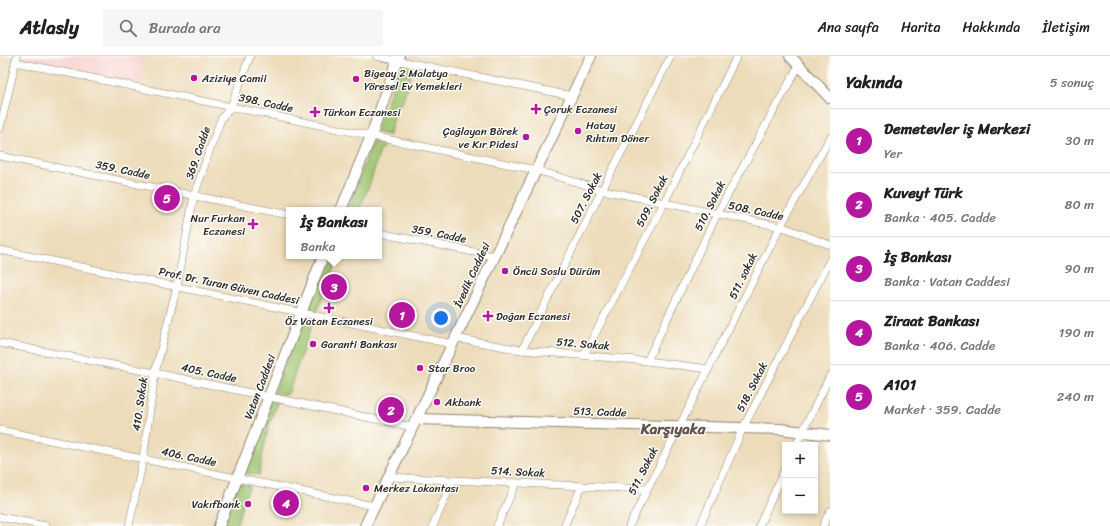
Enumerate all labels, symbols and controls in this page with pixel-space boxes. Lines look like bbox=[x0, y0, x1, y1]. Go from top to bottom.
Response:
search box bbox=[103, 10, 383, 46]
text: Atlasly bbox=[20, 11, 79, 44]
text: Burada ara bbox=[149, 15, 221, 41]
text: Ana sayfa bbox=[818, 15, 879, 40]
text: Harita bbox=[901, 15, 941, 40]
text: Hakkında bbox=[963, 15, 1020, 40]
text: İletişim bbox=[1042, 15, 1090, 40]
icon: search bbox=[117, 17, 139, 39]
place label: Bigeay 2 Malatya Yöresel Ev Yemekleri bbox=[364, 64, 463, 96]
text: Yakında bbox=[846, 67, 902, 97]
place label: Aziziye Camii bbox=[201, 69, 267, 88]
text: 5 sonuç bbox=[1050, 71, 1094, 94]
marker: Aziziye Camii bbox=[189, 73, 199, 83]
marker: Bigeay 2 Malatya Yöresel Ev Yemekleri bbox=[351, 74, 361, 84]
street label: 398. Cadde bbox=[237, 88, 295, 118]
place label: Çoruk Eczanesi bbox=[544, 100, 618, 119]
place label: Türkan Eczanesi bbox=[323, 103, 401, 122]
marker: Çoruk Eczanesi bbox=[531, 104, 541, 114]
marker: Türkan Eczanesi bbox=[310, 107, 320, 117]
place label: Hatay Rıhtım Döner bbox=[586, 116, 649, 148]
text: Demetevler iş Merkezi bbox=[884, 116, 1030, 142]
place label: Çağlayan Börek ve Kır Pidesi bbox=[443, 122, 519, 154]
street label: 369. Cadde bbox=[180, 124, 216, 182]
marker: Hatay Rıhtım Döner bbox=[573, 126, 583, 136]
text: 1 bbox=[856, 129, 862, 152]
text: 30 m bbox=[1065, 129, 1094, 152]
marker: Çağlayan Börek ve Kır Pidesi bbox=[521, 132, 531, 142]
text: Yer bbox=[884, 142, 902, 165]
street label: 359. Cadde bbox=[94, 155, 152, 185]
street label: 507. Sokak bbox=[565, 169, 607, 227]
street label: 509. Sokak bbox=[631, 171, 673, 230]
street label: 510. Sokak bbox=[689, 177, 731, 234]
text: Kuveyt Türk bbox=[884, 180, 963, 206]
pin: 5 bbox=[154, 183, 180, 213]
text: 2 bbox=[855, 193, 863, 216]
text: 80 m bbox=[1065, 193, 1094, 216]
street label: 508. Cadde bbox=[727, 196, 786, 226]
text: Banka · 405. Cadde bbox=[884, 206, 996, 229]
popup bbox=[286, 207, 382, 259]
place label: Nur Furkan Eczanesi bbox=[190, 209, 246, 241]
text: İş Bankası bbox=[300, 209, 368, 235]
marker: Nur Furkan Eczanesi bbox=[248, 219, 258, 229]
street label: 359. Cadde bbox=[410, 219, 468, 249]
text: Banka bbox=[300, 235, 335, 258]
street label: İvedik Caddesi bbox=[448, 238, 496, 312]
text: İş Bankası bbox=[884, 244, 952, 270]
street label: 511. sokak bbox=[723, 249, 763, 303]
text: 3 bbox=[855, 257, 863, 280]
text: 90 m bbox=[1064, 257, 1094, 280]
street label: Prof. Dr. Turan Güven Caddesi bbox=[157, 262, 302, 310]
place label: Öncü Soslu Dürüm bbox=[513, 262, 601, 281]
marker: Öncü Soslu Dürüm bbox=[500, 266, 510, 276]
text: Banka · Vatan Caddesi bbox=[884, 270, 1010, 293]
pin: 3 bbox=[321, 272, 347, 302]
pin: 1 bbox=[389, 300, 415, 330]
marker: Öz Vatan Eczanesi bbox=[324, 303, 334, 313]
place label: Doğan Eczanesi bbox=[496, 307, 571, 326]
your location bbox=[431, 308, 451, 328]
text: Ziraat Bankası bbox=[884, 308, 980, 334]
marker: Doğan Eczanesi bbox=[483, 311, 493, 321]
place label: Öz Vatan Eczanesi bbox=[285, 312, 374, 331]
text: 4 bbox=[855, 321, 863, 344]
text: 190 m bbox=[1059, 321, 1094, 344]
street label: 512. Sokak bbox=[555, 332, 611, 356]
text: Banka · 406. Cadde bbox=[884, 334, 995, 357]
place label: Garanti Bankası bbox=[321, 335, 397, 354]
marker: Garanti Bankası bbox=[308, 339, 318, 349]
street label: Vatan Caddesi bbox=[239, 351, 281, 422]
street label: 405. Cadde bbox=[179, 358, 239, 388]
place label: Star Broo bbox=[428, 359, 476, 378]
street label: 518. Sokak bbox=[731, 359, 773, 415]
marker: Star Broo bbox=[415, 363, 425, 373]
text: A101 bbox=[884, 372, 916, 398]
street label: 410. Sokak bbox=[127, 376, 153, 432]
text: 5 bbox=[855, 385, 863, 408]
text: 240 m bbox=[1057, 385, 1094, 408]
place label: Akbank bbox=[444, 393, 481, 412]
pin: 2 bbox=[378, 395, 404, 425]
marker: Akbank bbox=[432, 397, 442, 407]
text: Market · 359. Cadde bbox=[884, 398, 1001, 421]
street label: 513. Cadde bbox=[573, 402, 627, 422]
district label: Karşıyaka bbox=[640, 416, 706, 442]
street label: 406. Cadde bbox=[160, 442, 219, 472]
map controls bbox=[782, 442, 818, 514]
button: + bbox=[782, 442, 818, 478]
street label: 511. Sokak bbox=[623, 443, 663, 498]
street label: 514. Sokak bbox=[490, 461, 546, 483]
button: − bbox=[782, 478, 818, 514]
place label: Merkez Lokantası bbox=[374, 479, 459, 498]
marker: Merkez Lokantası bbox=[361, 483, 371, 493]
pin: 4 bbox=[273, 488, 299, 518]
place label: Vakıfbank bbox=[192, 495, 240, 514]
marker: Vakıfbank bbox=[243, 499, 253, 509]

